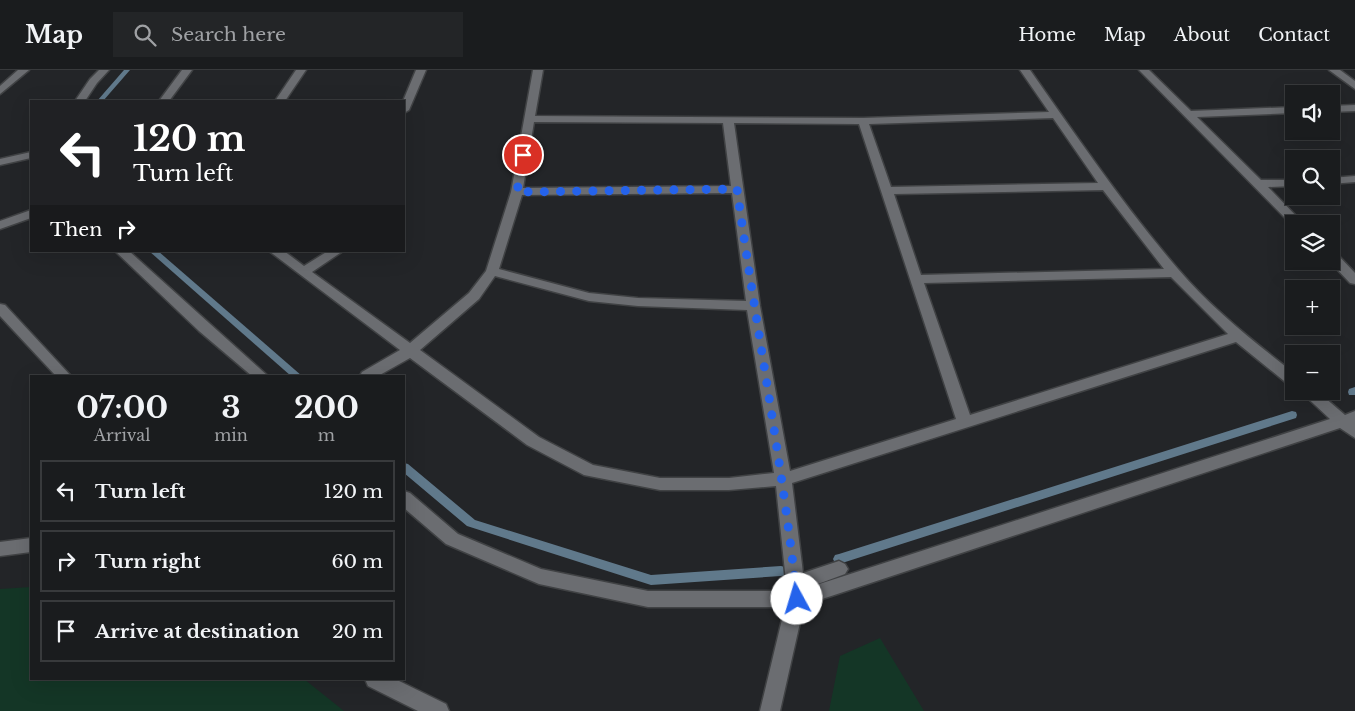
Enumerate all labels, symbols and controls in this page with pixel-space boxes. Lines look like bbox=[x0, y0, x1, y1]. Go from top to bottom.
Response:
search box bbox=[113, 12, 463, 57]
text: Map bbox=[25, 20, 83, 49]
icon: search bbox=[131, 21, 159, 49]
text: Search here bbox=[171, 23, 286, 46]
text: Home bbox=[1018, 24, 1076, 46]
text: Map bbox=[1104, 24, 1146, 46]
text: About bbox=[1174, 24, 1230, 46]
text: Contact bbox=[1258, 24, 1330, 46]
map controls bbox=[1285, 85, 1340, 400]
button: sound bbox=[1285, 85, 1340, 140]
text: 120 m bbox=[133, 117, 246, 160]
icon: left bbox=[50, 120, 115, 185]
pin bbox=[502, 134, 544, 176]
icon: arrive bbox=[509, 141, 537, 169]
button: search bbox=[1285, 150, 1340, 205]
text: Turn left bbox=[133, 160, 233, 187]
icon: right bbox=[112, 215, 140, 243]
button: layers bbox=[1285, 215, 1340, 270]
text: Then bbox=[50, 218, 102, 241]
button: + bbox=[1285, 280, 1340, 335]
button: − bbox=[1285, 345, 1340, 400]
text: 07:00 bbox=[76, 389, 168, 426]
text: 3 bbox=[221, 389, 241, 426]
text: 200 bbox=[294, 389, 359, 426]
text: Arrival bbox=[94, 425, 150, 445]
text: min bbox=[214, 425, 248, 445]
text: m bbox=[318, 425, 335, 445]
icon: left bbox=[52, 477, 80, 505]
text: Turn left bbox=[95, 480, 186, 503]
text: 120 m bbox=[323, 480, 383, 503]
icon: right bbox=[52, 547, 80, 575]
text: Turn right bbox=[95, 550, 201, 573]
text: 60 m bbox=[331, 550, 383, 573]
position arrow bbox=[770, 572, 822, 624]
icon: arrive bbox=[52, 617, 80, 645]
text: Arrive at destination bbox=[95, 620, 299, 643]
text: 20 m bbox=[332, 620, 383, 643]

